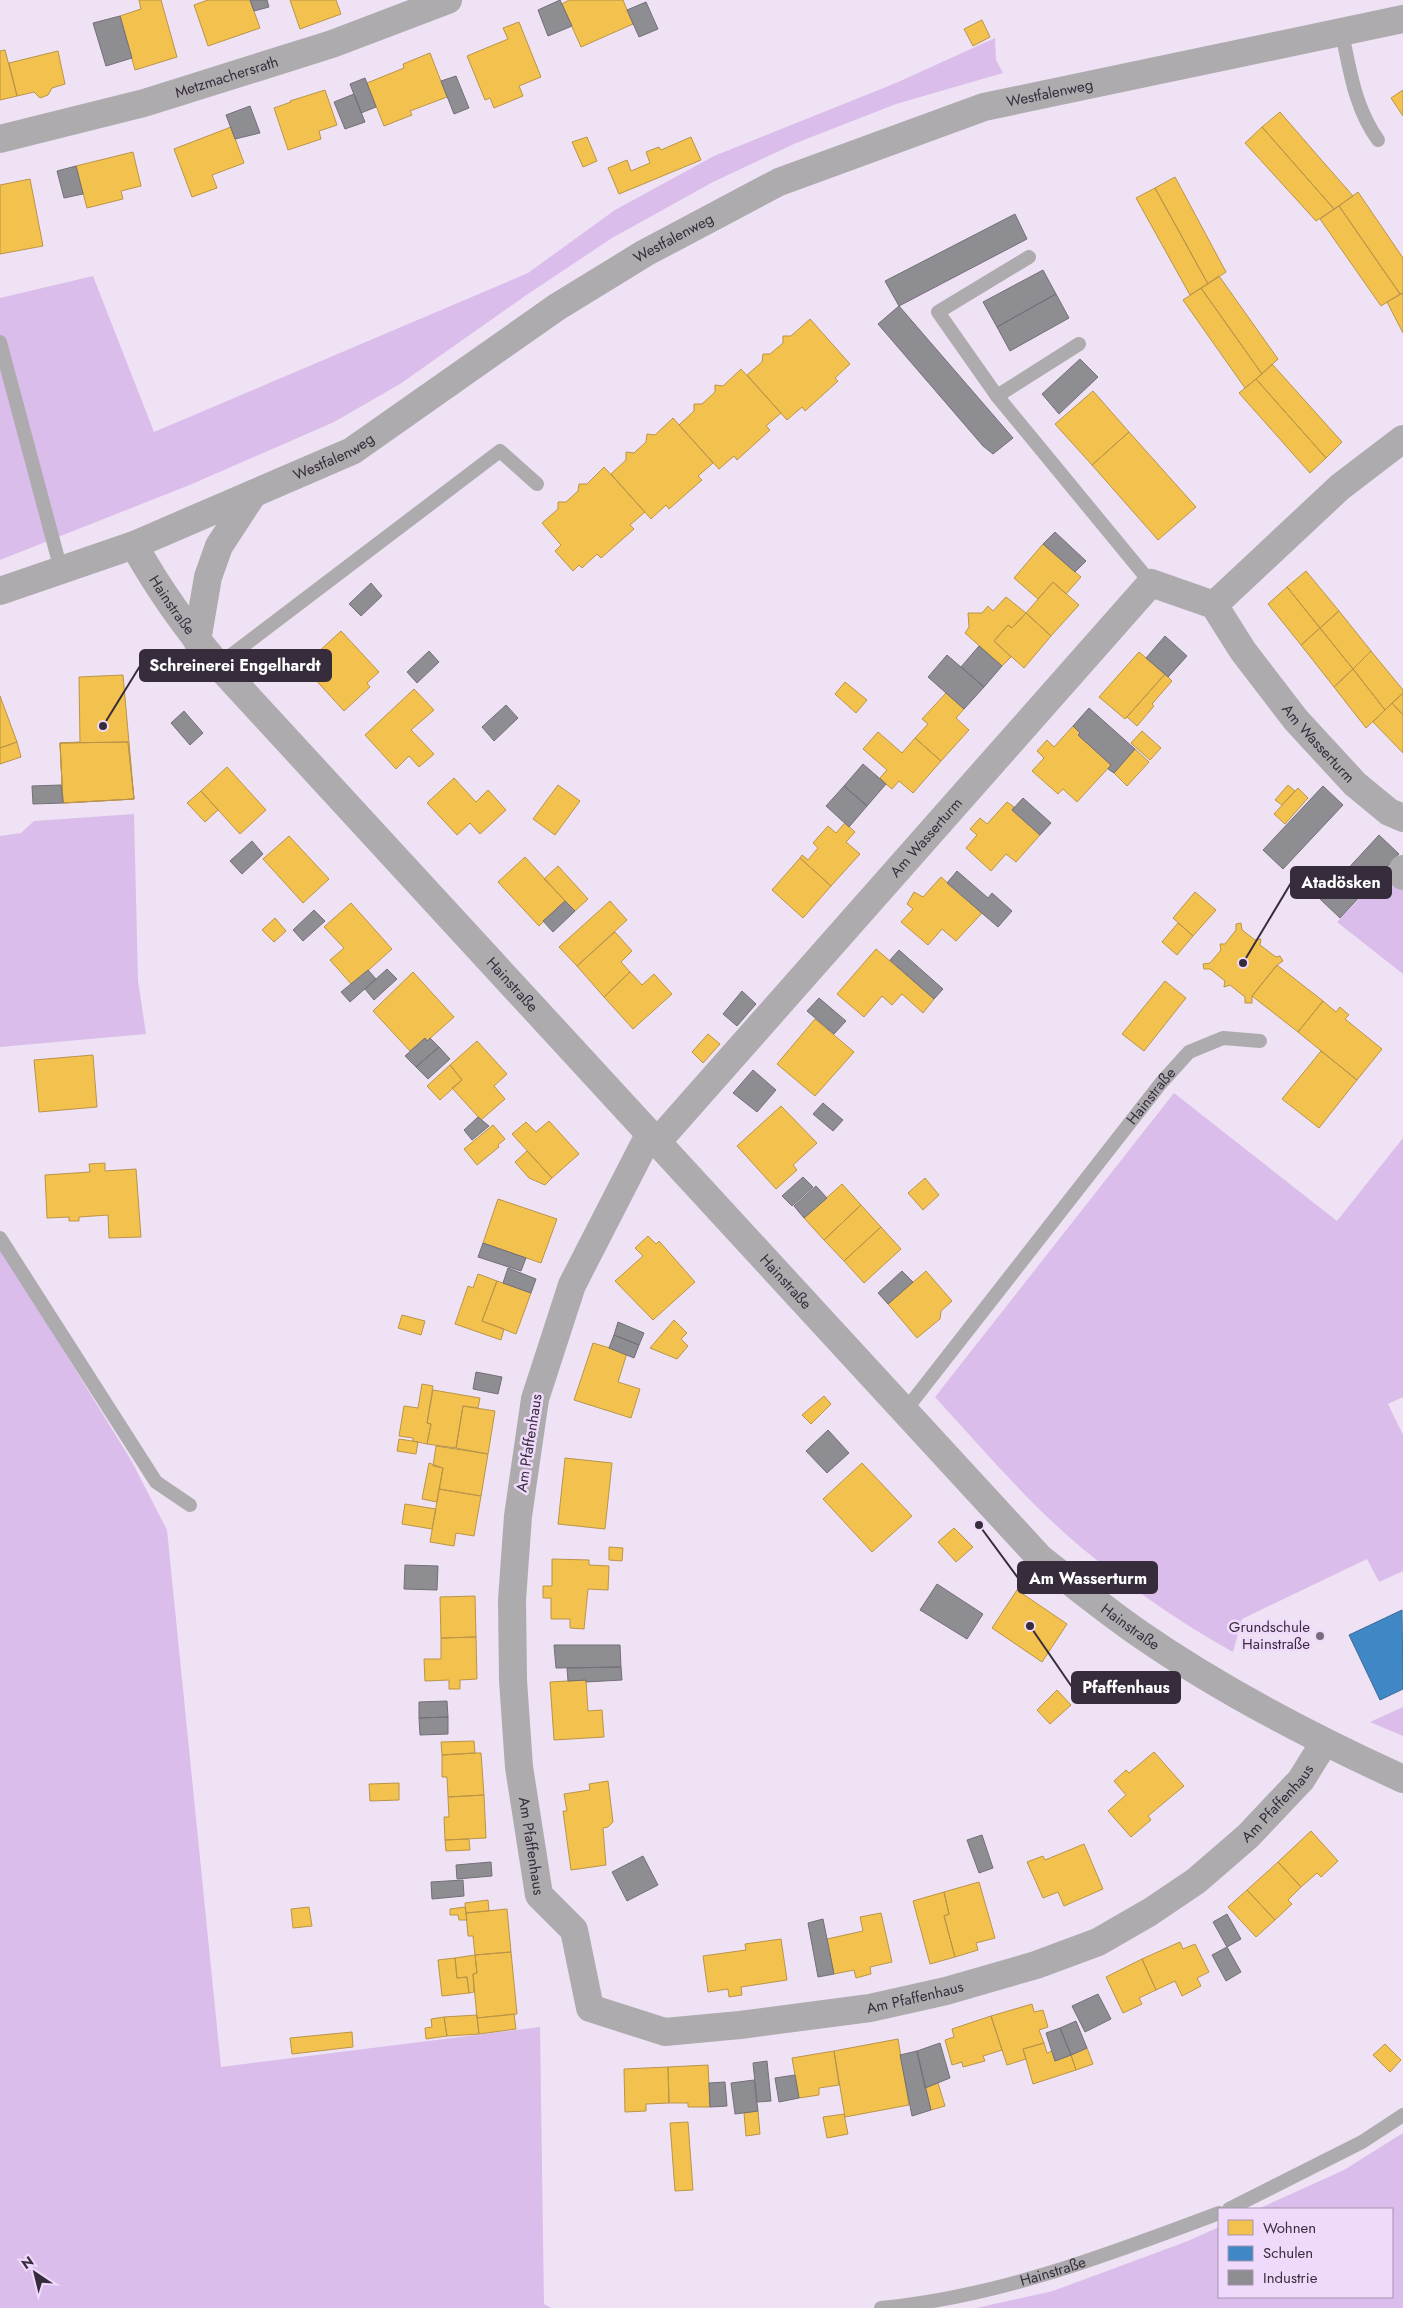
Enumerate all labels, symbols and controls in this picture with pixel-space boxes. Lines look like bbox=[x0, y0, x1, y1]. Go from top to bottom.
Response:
street label: Metzmachersrath bbox=[172, 51, 281, 104]
street label: Westfalenweg bbox=[1005, 73, 1095, 113]
street label: Westfalenweg bbox=[629, 208, 717, 269]
street label: Westfalenweg bbox=[290, 428, 379, 486]
street label: Hainstraße bbox=[144, 571, 201, 640]
callout: Schreinerei Engelhardt bbox=[140, 650, 331, 681]
text: Schreinerei Engelhardt bbox=[149, 654, 322, 677]
street label: Am Wasserturm bbox=[1276, 699, 1360, 788]
street label: Am Wasserturm bbox=[885, 793, 968, 882]
callout: Atadösken bbox=[1291, 867, 1391, 898]
text: Atadösken bbox=[1300, 871, 1381, 894]
street label: Hainstraße bbox=[481, 952, 543, 1017]
street label: Hainstraße bbox=[1121, 1062, 1181, 1130]
street label: Hainstraße bbox=[755, 1249, 817, 1314]
street label: Am Pfaffenhaus bbox=[510, 1392, 548, 1494]
callout: Am Wasserturm bbox=[1018, 1562, 1157, 1593]
text: Am Wasserturm bbox=[1028, 1567, 1147, 1590]
street label: Hainstraße bbox=[1096, 1598, 1164, 1656]
place label: Grundschule Hainstraße bbox=[1229, 1616, 1310, 1655]
marker: Grundschule Hainstraße bbox=[1314, 1630, 1326, 1642]
callout: Pfaffenhaus bbox=[1072, 1672, 1180, 1703]
text: Pfaffenhaus bbox=[1082, 1676, 1170, 1699]
street label: Am Pfaffenhaus bbox=[1237, 1760, 1319, 1848]
street label: Am Pfaffenhaus bbox=[513, 1795, 550, 1897]
street label: Am Pfaffenhaus bbox=[864, 1976, 966, 2020]
legend bbox=[1218, 2208, 1393, 2298]
text: Wohnen bbox=[1263, 2217, 1316, 2239]
text: Schulen bbox=[1263, 2242, 1313, 2264]
north arrow bbox=[10, 2248, 60, 2298]
text: N bbox=[17, 2251, 38, 2274]
street label: Hainstraße bbox=[1017, 2251, 1089, 2292]
text: Industrie bbox=[1263, 2267, 1318, 2289]

